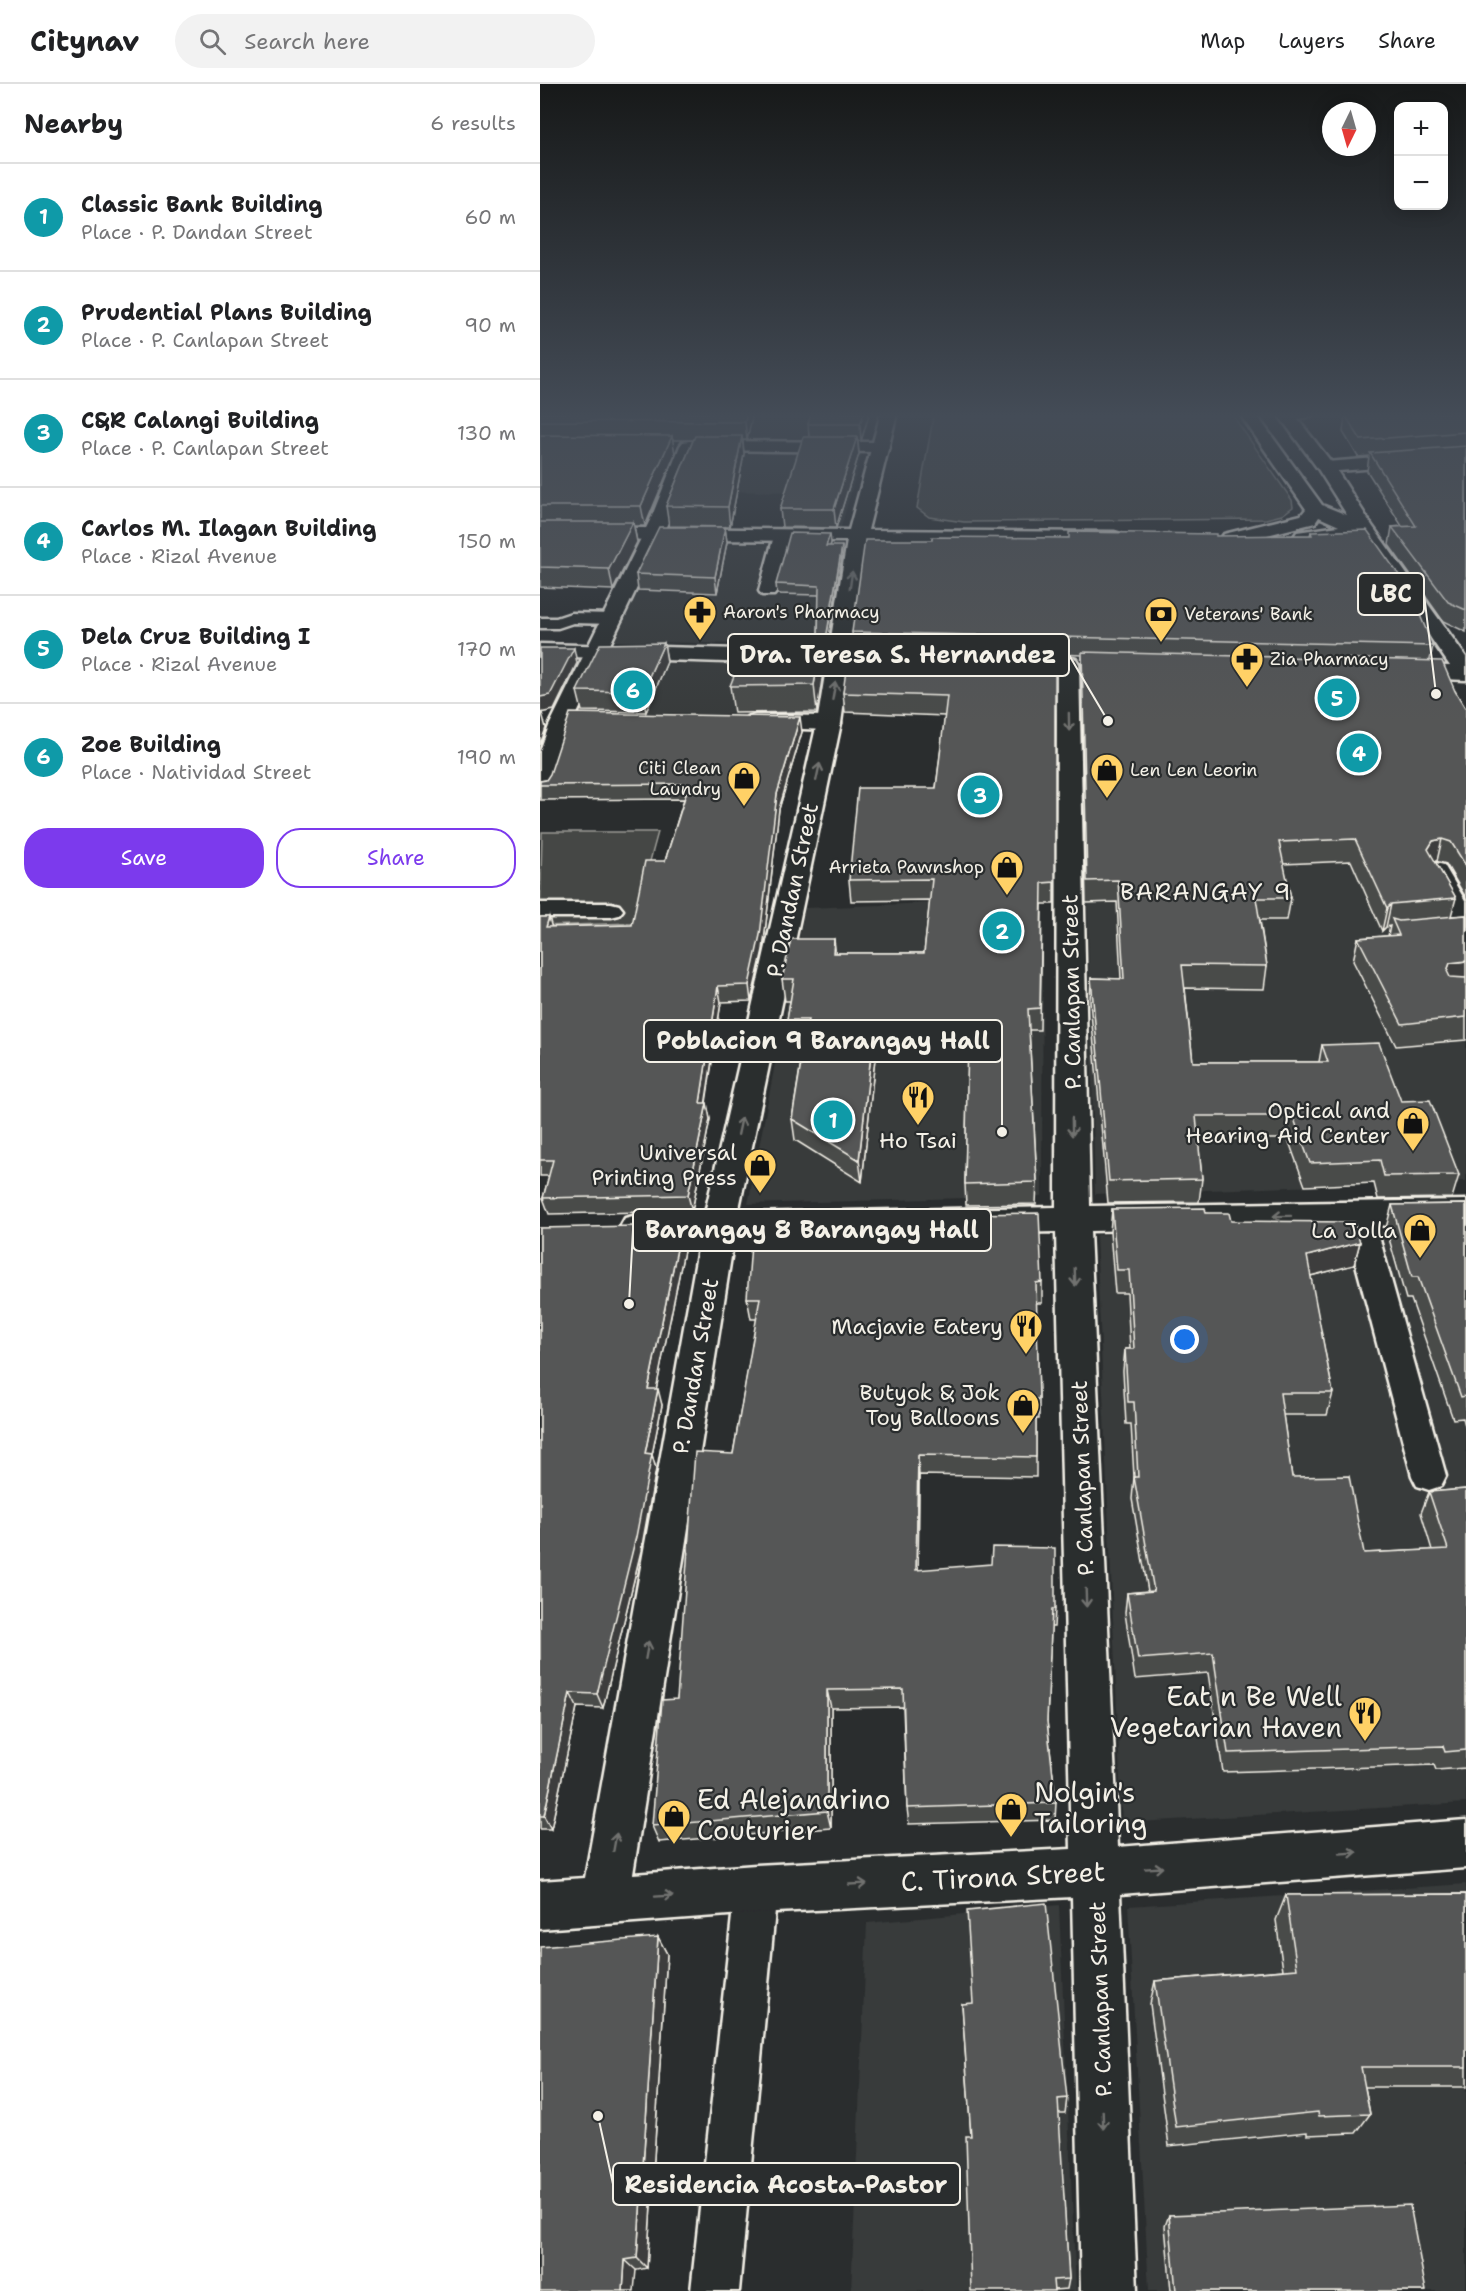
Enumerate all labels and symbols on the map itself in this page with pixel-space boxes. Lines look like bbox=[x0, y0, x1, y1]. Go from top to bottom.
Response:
north arrow bbox=[1322, 102, 1376, 156]
one-way arrow bbox=[846, 571, 857, 591]
callout: LBC bbox=[1358, 573, 1424, 615]
text: LBC bbox=[1370, 578, 1412, 610]
pharmacy icon: Aaron's Pharmacy bbox=[682, 594, 718, 641]
bank icon: Veterans' Bank bbox=[1143, 596, 1179, 643]
place label: Aaron's Pharmacy bbox=[723, 600, 880, 624]
place label: Veterans' Bank bbox=[1184, 602, 1313, 626]
callout: Dra. Teresa S. Hernandez bbox=[728, 634, 1069, 676]
text: Dra. Teresa S. Hernandez bbox=[740, 639, 1056, 671]
pharmacy icon: Zia Pharmacy bbox=[1229, 641, 1265, 688]
place label: Zia Pharmacy bbox=[1270, 647, 1389, 671]
pin: 6 bbox=[614, 668, 652, 712]
pin: 5 bbox=[1318, 676, 1356, 720]
one-way arrow bbox=[829, 682, 840, 701]
one-way arrow bbox=[1063, 712, 1074, 732]
pin: 4 bbox=[1340, 730, 1378, 776]
shop icon: Len Len Leorin bbox=[1089, 752, 1125, 799]
place label: Citi Clean Laundry bbox=[638, 756, 721, 801]
place label: Len Len Leorin bbox=[1130, 758, 1257, 782]
shop icon: Citi Clean Laundry bbox=[726, 760, 762, 807]
one-way arrow bbox=[813, 762, 824, 782]
pin: 3 bbox=[960, 772, 1000, 818]
street label: P. Dandan Street bbox=[760, 800, 825, 980]
shop icon: Arrieta Pawnshop bbox=[989, 849, 1025, 896]
place label: Arrieta Pawnshop bbox=[828, 855, 984, 879]
district label: BARANGAY 9 bbox=[1120, 876, 1292, 908]
street label: P. Canlapan Street bbox=[1055, 894, 1088, 1090]
pin: 2 bbox=[982, 908, 1022, 954]
callout: Poblacion 9 Barangay Hall bbox=[644, 1020, 1002, 1062]
text: Poblacion 9 Barangay Hall bbox=[656, 1025, 990, 1057]
restaurant icon: Ho Tsai bbox=[900, 1079, 936, 1126]
place label: Optical and Hearing Aid Center bbox=[1186, 1096, 1390, 1150]
pin: 1 bbox=[814, 1098, 852, 1142]
shop icon: Optical and Hearing Aid Center bbox=[1395, 1105, 1431, 1152]
one-way arrow bbox=[735, 1117, 747, 1136]
one-way arrow bbox=[1066, 1117, 1078, 1137]
place label: Ho Tsai bbox=[879, 1126, 957, 1155]
place label: Universal Printing Press bbox=[591, 1138, 737, 1192]
shop icon: Universal Printing Press bbox=[742, 1147, 778, 1194]
callout: Barangay 8 Barangay Hall bbox=[633, 1209, 991, 1251]
one-way arrow bbox=[1272, 1210, 1292, 1222]
shop icon: La Jolla bbox=[1402, 1212, 1438, 1259]
text: Barangay 8 Barangay Hall bbox=[645, 1214, 979, 1246]
place label: La Jolla bbox=[1311, 1216, 1397, 1245]
one-way arrow bbox=[1069, 1266, 1081, 1286]
street label: P. Dandan Street bbox=[666, 1276, 725, 1456]
restaurant icon: Macjavie Eatery bbox=[1008, 1308, 1044, 1355]
place label: Macjavie Eatery bbox=[831, 1312, 1003, 1341]
your location bbox=[1170, 1325, 1199, 1354]
place label: Butyok & Jok Toy Balloons bbox=[860, 1378, 1000, 1432]
street label: P. Canlapan Street bbox=[1065, 1380, 1100, 1576]
shop icon: Butyok & Jok Toy Balloons bbox=[1005, 1387, 1041, 1434]
one-way arrow bbox=[1080, 1587, 1092, 1607]
one-way arrow bbox=[642, 1640, 653, 1660]
place label: Eat n Be Well Vegetarian Haven bbox=[1110, 1678, 1342, 1746]
restaurant icon: Eat n Be Well Vegetarian Haven bbox=[1347, 1695, 1383, 1742]
place label: Nolgin's Tailoring bbox=[1034, 1774, 1147, 1842]
place label: Ed Alejandrino Couturier bbox=[697, 1781, 891, 1849]
shop icon: Nolgin's Tailoring bbox=[993, 1791, 1029, 1838]
shop icon: Ed Alejandrino Couturier bbox=[656, 1798, 692, 1845]
one-way arrow bbox=[610, 1832, 621, 1852]
one-way arrow bbox=[1338, 1848, 1358, 1859]
street label: C. Tirona Street bbox=[900, 1853, 1106, 1900]
one-way arrow bbox=[1143, 1862, 1163, 1873]
one-way arrow bbox=[848, 1879, 868, 1890]
one-way arrow bbox=[653, 1890, 673, 1901]
street label: P. Canlapan Street bbox=[1083, 1901, 1118, 2097]
one-way arrow bbox=[1098, 2109, 1109, 2129]
callout: Residencia Acosta-Pastor bbox=[613, 2163, 960, 2205]
text: Residencia Acosta-Pastor bbox=[625, 2169, 948, 2201]

